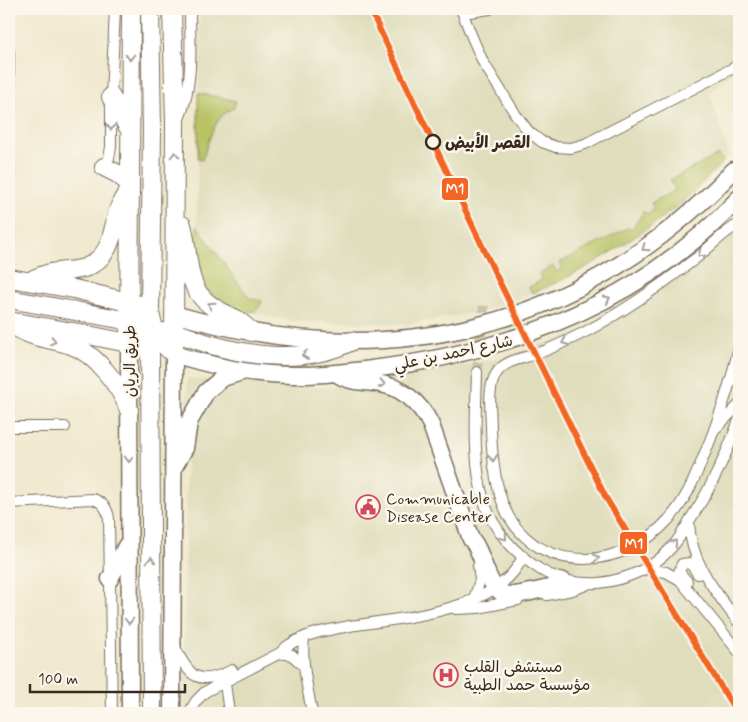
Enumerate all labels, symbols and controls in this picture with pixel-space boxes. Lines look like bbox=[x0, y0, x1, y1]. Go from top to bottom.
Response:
one-way arrow bbox=[125, 54, 135, 62]
one-way arrow bbox=[106, 124, 116, 132]
place label: القصر الأبيض bbox=[445, 131, 530, 154]
marker: القصر الأبيض bbox=[425, 134, 441, 150]
one-way arrow bbox=[170, 151, 180, 158]
line badge: M1 bbox=[441, 177, 469, 201]
text: M1 bbox=[446, 180, 464, 198]
one-way arrow bbox=[641, 242, 651, 251]
one-way arrow bbox=[698, 249, 707, 258]
one-way arrow bbox=[601, 295, 610, 305]
one-way arrow bbox=[207, 302, 217, 311]
street label: طريق الريان bbox=[120, 325, 141, 397]
street label: شارع احمد بن علي bbox=[392, 331, 515, 379]
one-way arrow bbox=[48, 335, 57, 346]
one-way arrow bbox=[561, 335, 570, 346]
one-way arrow bbox=[301, 349, 309, 360]
one-way arrow bbox=[378, 378, 387, 389]
one-way arrow bbox=[487, 454, 498, 462]
one-way arrow bbox=[124, 456, 134, 463]
place label: Communicable Disease Center bbox=[386, 489, 492, 528]
public building icon: Communicable Disease Center bbox=[355, 494, 381, 520]
line badge: M1 bbox=[619, 531, 648, 555]
one-way arrow bbox=[499, 532, 508, 541]
text: M1 bbox=[625, 535, 643, 553]
one-way arrow bbox=[669, 540, 678, 549]
one-way arrow bbox=[592, 553, 600, 564]
one-way arrow bbox=[146, 555, 156, 563]
one-way arrow bbox=[124, 618, 134, 626]
place label: مستشفى القلب مؤسسة حمد الطبية bbox=[464, 657, 590, 696]
scale bar bbox=[30, 662, 185, 694]
hospital icon: مستشفى القلب مؤسسة حمد الطبية bbox=[433, 662, 459, 688]
text: 100 m bbox=[38, 670, 78, 690]

